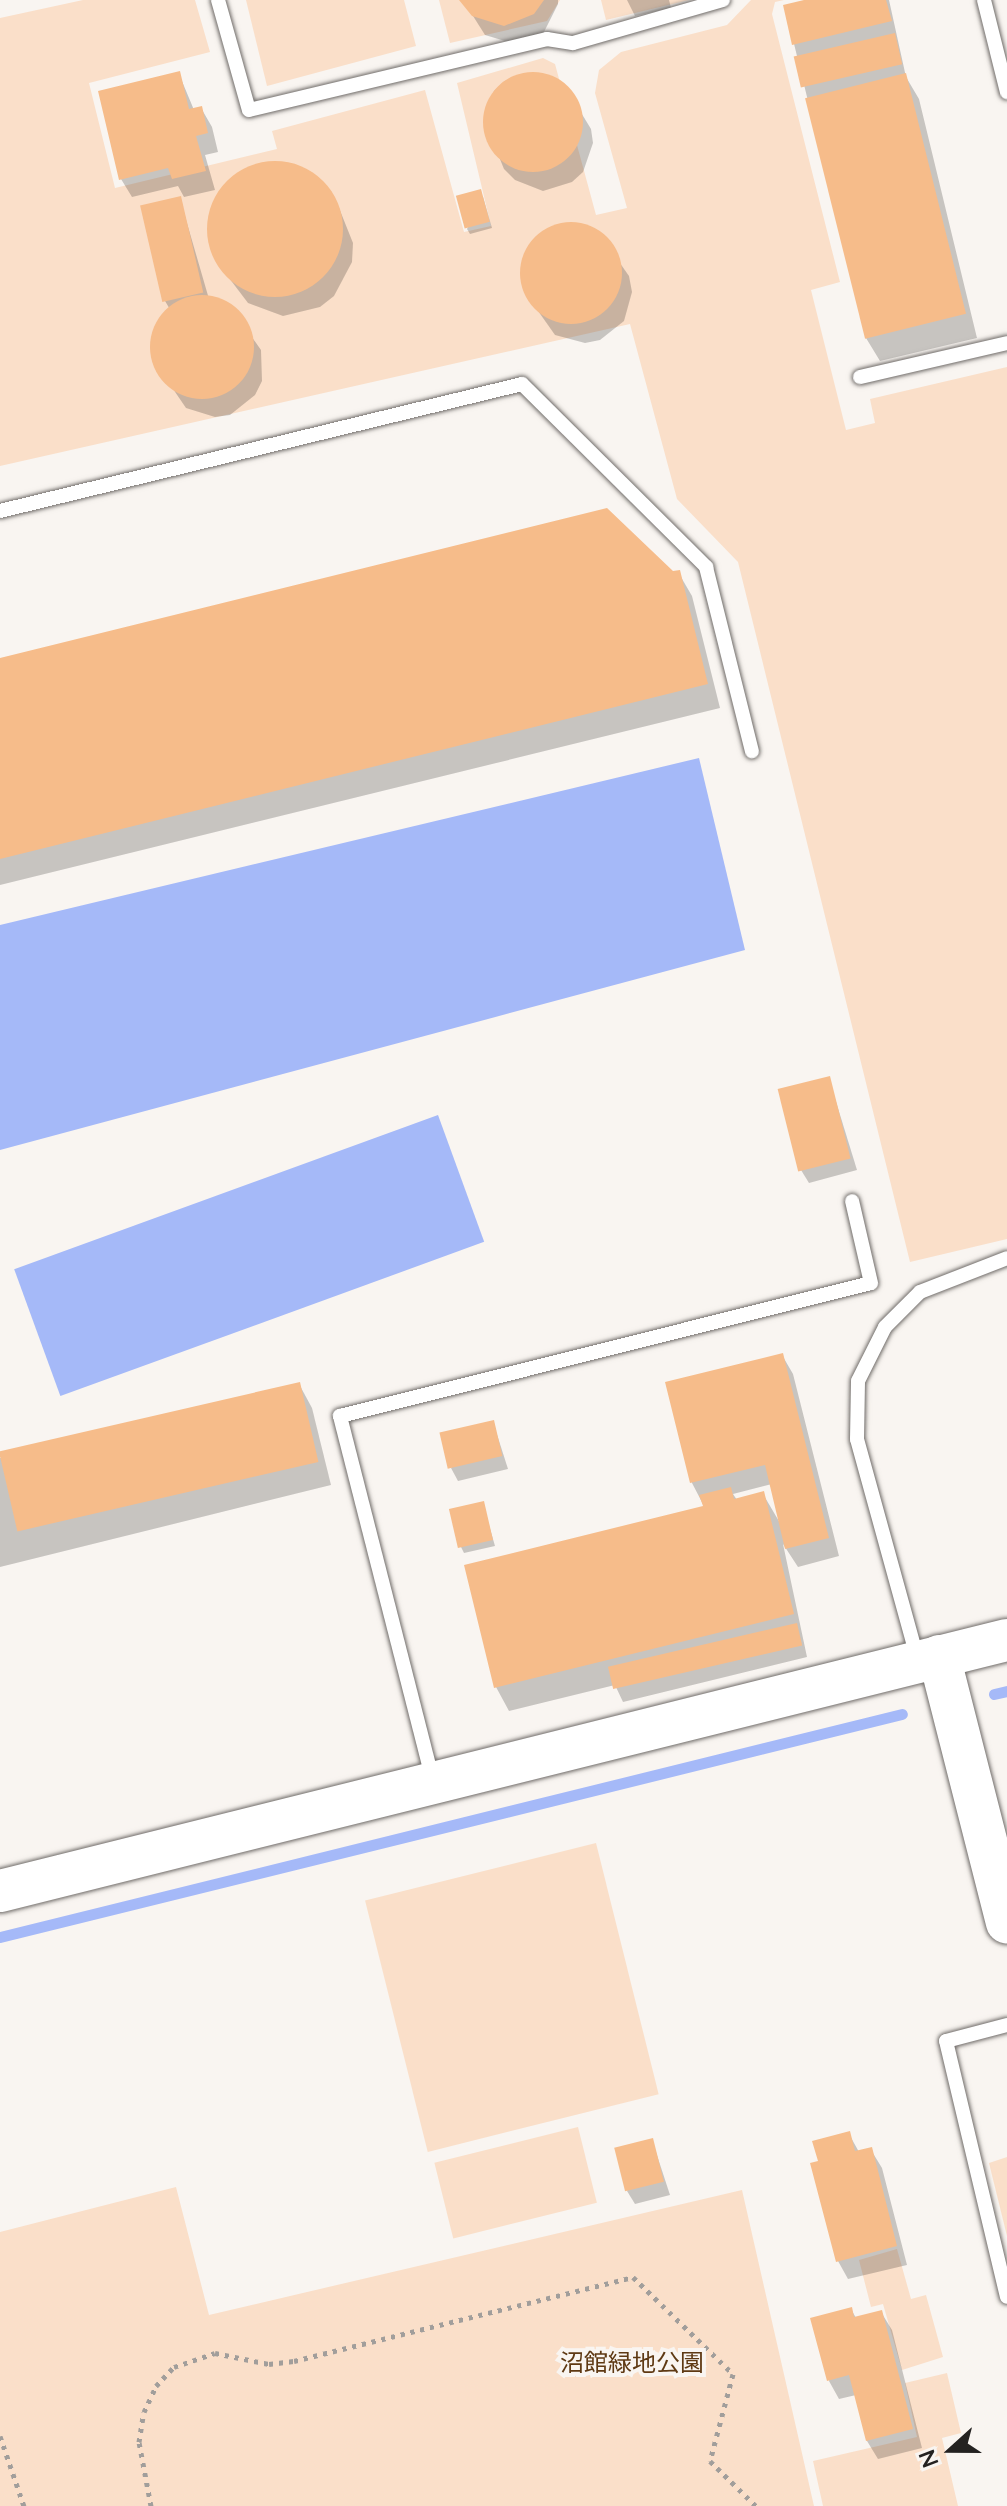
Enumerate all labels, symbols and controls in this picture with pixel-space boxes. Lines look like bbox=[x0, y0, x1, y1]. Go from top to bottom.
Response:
park label: 沼館緑地公園 bbox=[560, 2348, 704, 2376]
north arrow bbox=[911, 2410, 991, 2490]
text: N bbox=[912, 2446, 944, 2472]

